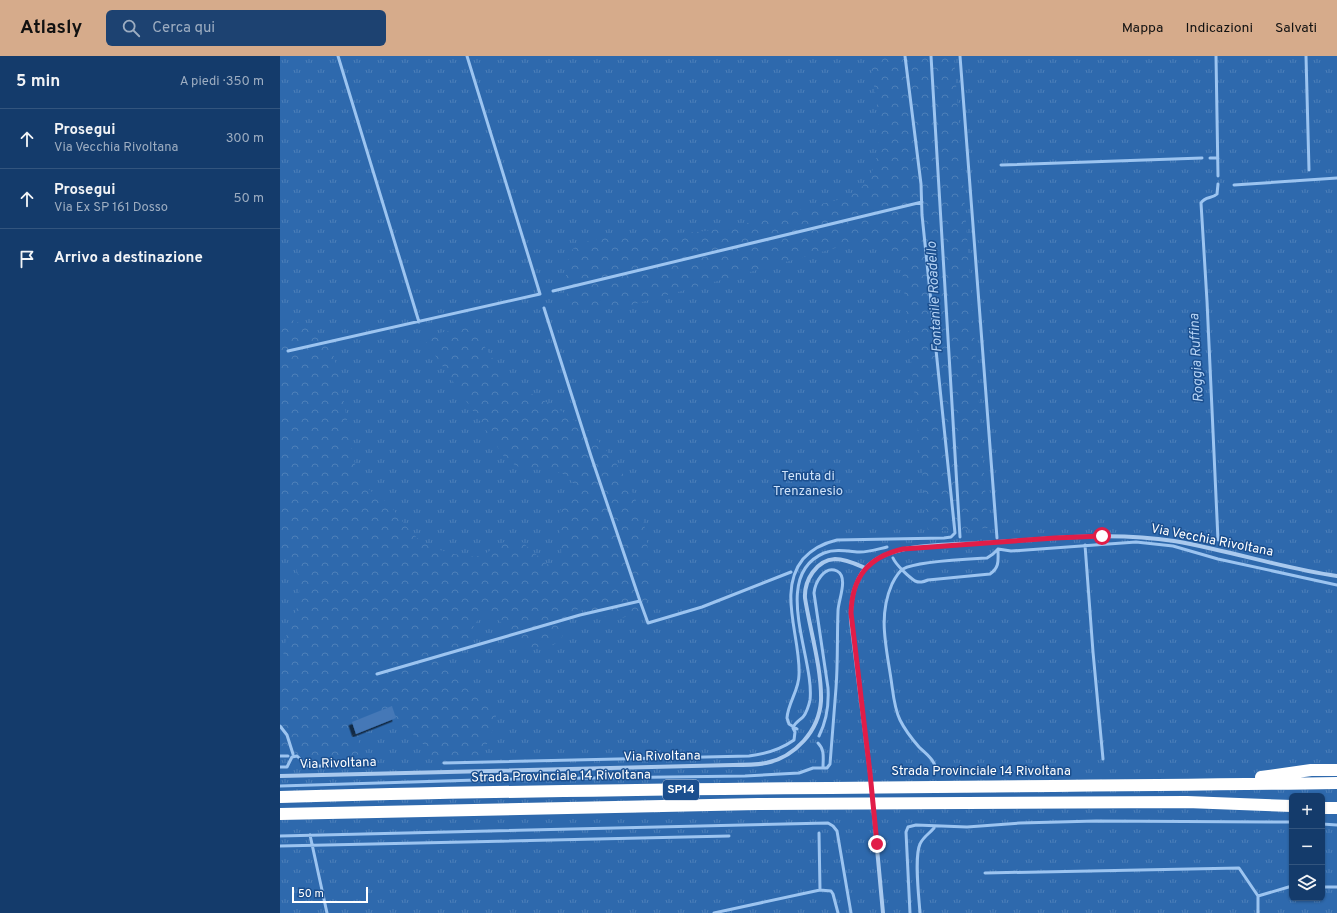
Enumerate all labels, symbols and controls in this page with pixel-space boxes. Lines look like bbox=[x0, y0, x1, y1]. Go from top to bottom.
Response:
search box bbox=[106, 10, 386, 46]
text: Atlasly bbox=[20, 16, 82, 40]
icon: search bbox=[120, 17, 142, 39]
text: Cerca qui bbox=[152, 19, 215, 38]
text: Mappa bbox=[1122, 20, 1163, 37]
text: Indicazioni bbox=[1185, 20, 1253, 37]
text: Salvati bbox=[1275, 20, 1317, 37]
text: 5 min bbox=[16, 71, 60, 93]
text: A piedi · 350 m bbox=[180, 74, 264, 90]
text: Prosegui bbox=[54, 121, 115, 140]
icon: ahead bbox=[16, 128, 38, 150]
text: 300 m bbox=[226, 131, 264, 147]
text: Via Vecchia Rivoltana bbox=[54, 140, 178, 156]
text: Prosegui bbox=[54, 181, 115, 200]
icon: ahead bbox=[16, 188, 38, 210]
text: 50 m bbox=[234, 191, 264, 207]
text: Via Ex SP 161 Dosso bbox=[54, 200, 168, 216]
water label: Fontanile Roadello bbox=[924, 241, 946, 353]
icon: arrive bbox=[16, 248, 38, 270]
text: Arrivo a destinazione bbox=[54, 249, 203, 268]
water label: Roggia Ruffina bbox=[1186, 312, 1208, 403]
park label: Tenuta di Trenzanesio bbox=[773, 469, 843, 500]
street label: Via Vecchia Rivoltana bbox=[1149, 521, 1275, 561]
route start bbox=[1093, 527, 1111, 545]
street label: Via Rivoltana bbox=[623, 748, 701, 766]
street label: Via Rivoltana bbox=[299, 755, 377, 773]
street label: Strada Provinciale 14 Rivoltana bbox=[891, 764, 1071, 780]
street label: Strada Provinciale 14 Rivoltana bbox=[471, 767, 651, 787]
road number: SP14 bbox=[663, 780, 699, 800]
map controls bbox=[1289, 793, 1325, 901]
button: + bbox=[1289, 793, 1325, 829]
button: − bbox=[1289, 829, 1325, 865]
route end bbox=[868, 835, 886, 853]
button: layers bbox=[1289, 865, 1325, 901]
scale bar bbox=[292, 885, 368, 904]
text: 50 m bbox=[298, 887, 324, 901]

